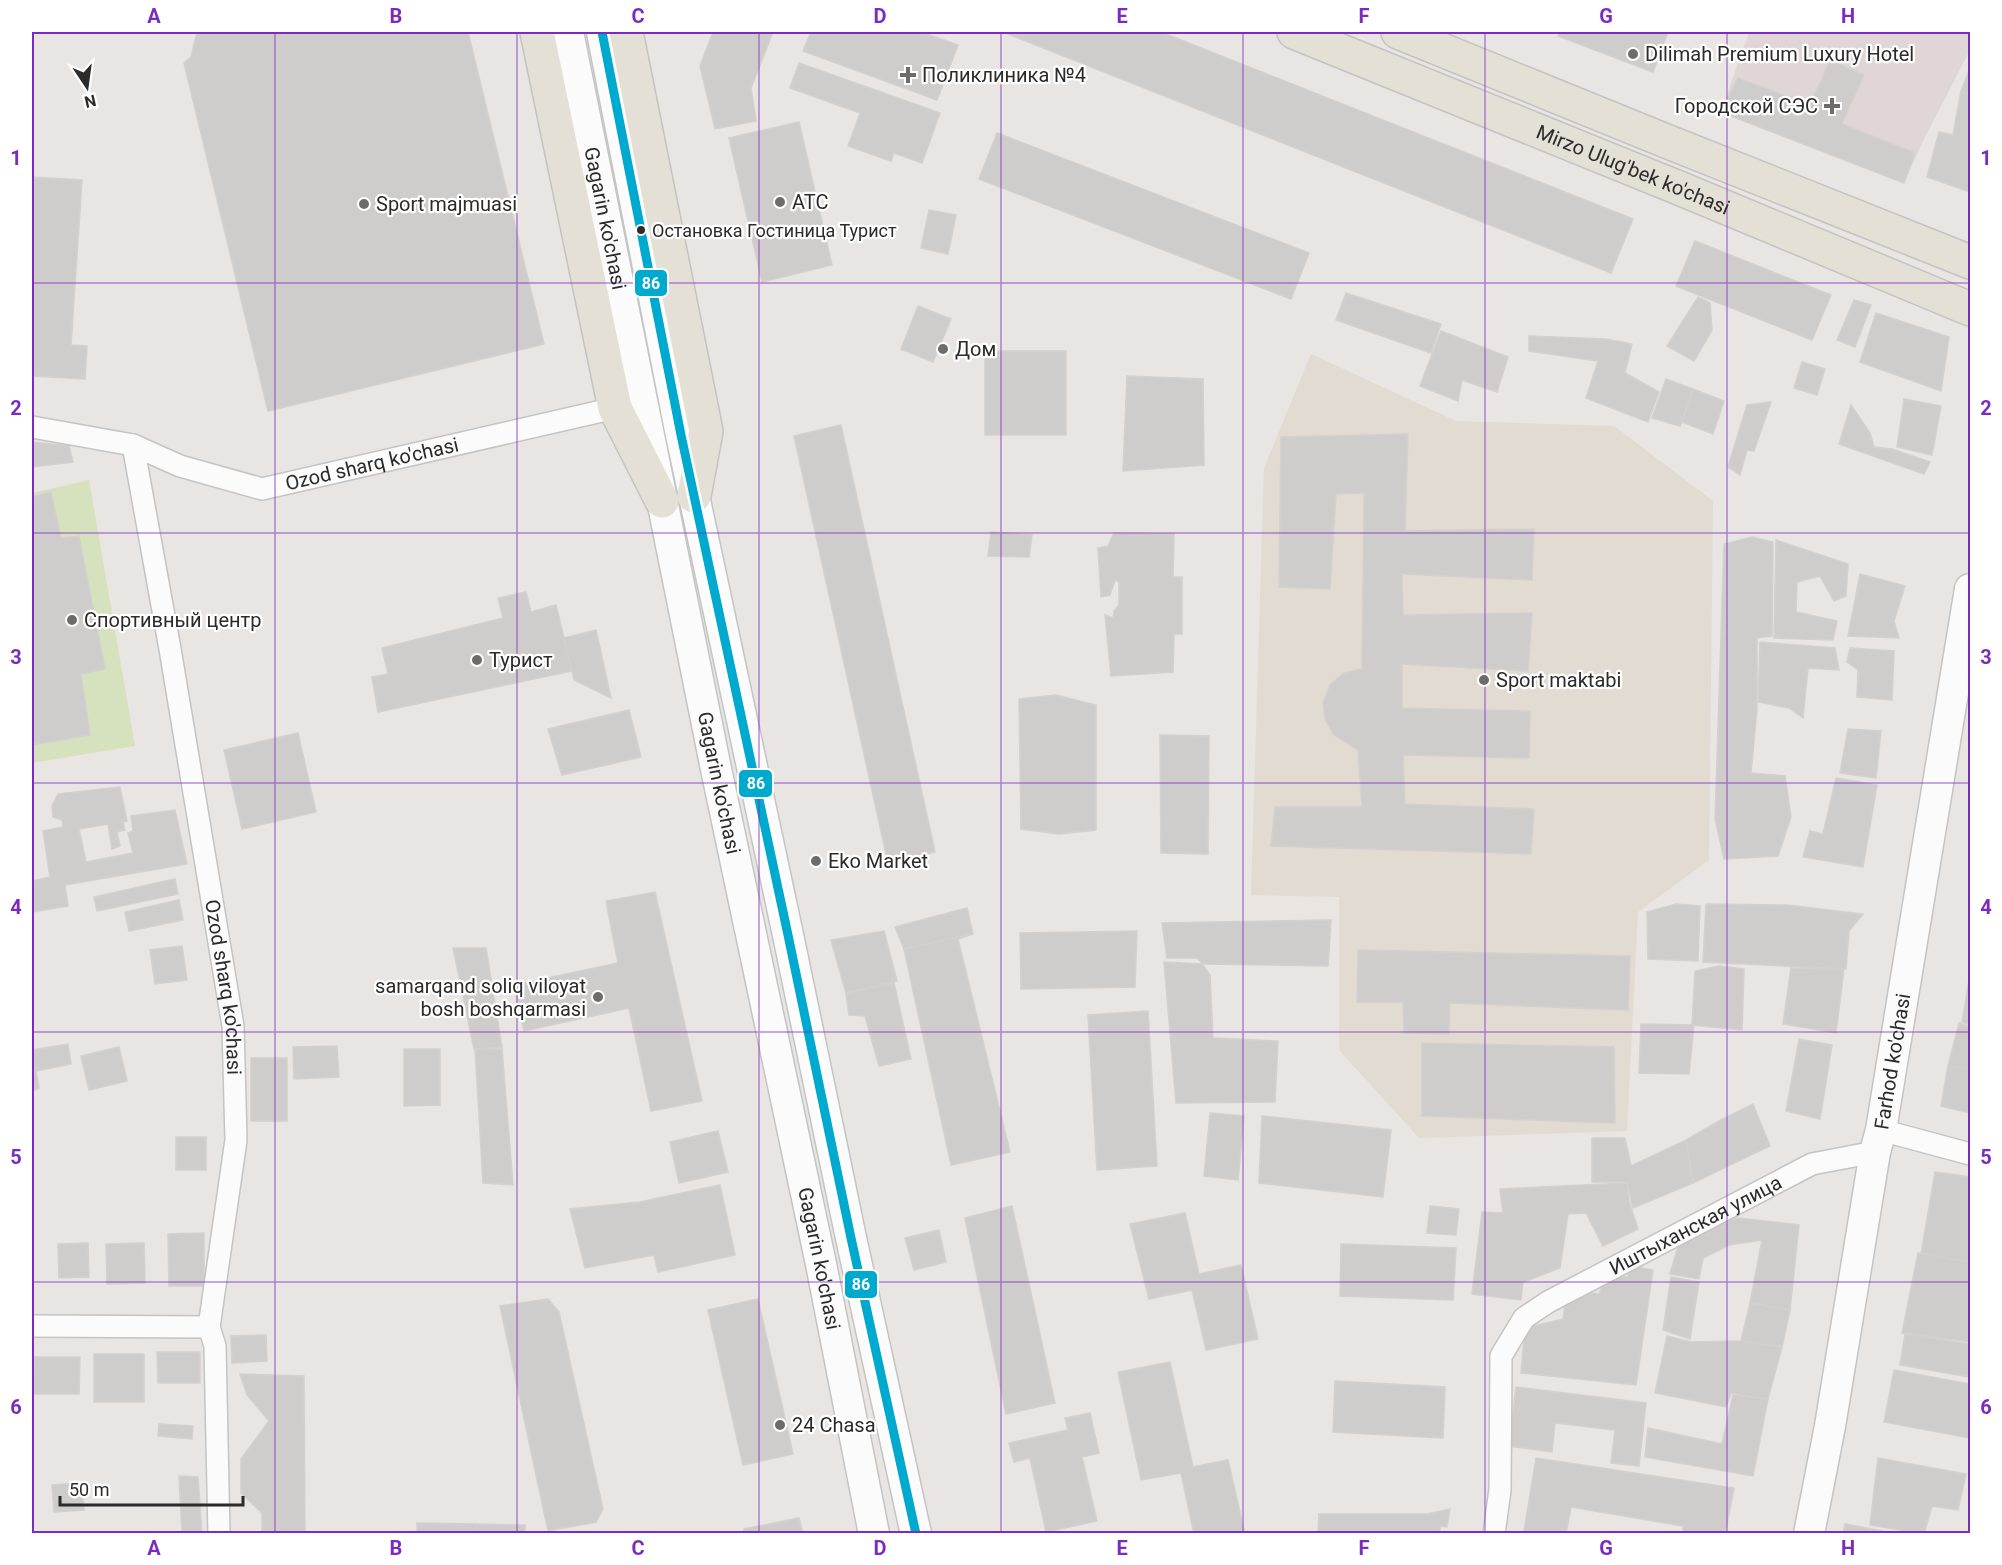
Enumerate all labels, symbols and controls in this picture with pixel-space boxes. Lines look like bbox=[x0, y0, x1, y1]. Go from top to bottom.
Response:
text: A bbox=[147, 4, 161, 28]
text: B bbox=[390, 4, 402, 28]
text: C bbox=[631, 4, 645, 28]
text: D bbox=[874, 4, 887, 28]
text: E bbox=[1116, 4, 1128, 28]
text: F bbox=[1359, 4, 1370, 28]
text: G bbox=[1599, 4, 1613, 28]
text: H bbox=[1841, 4, 1855, 28]
place label: Dilimah Premium Luxury Hotel bbox=[1645, 42, 1914, 66]
marker: Dilimah Premium Luxury Hotel bbox=[1626, 47, 1640, 61]
north arrow bbox=[57, 57, 117, 117]
place label: Поликлиника №4 bbox=[922, 63, 1086, 87]
marker: Поликлиника №4 bbox=[899, 66, 917, 84]
text: N bbox=[83, 91, 98, 112]
place label: Городской СЭС bbox=[1675, 94, 1818, 118]
marker: Городской СЭС bbox=[1823, 97, 1841, 115]
street label: Mirzo Ulug'bek ko'chasi bbox=[1533, 120, 1733, 220]
street label: Gagarin ko'chasi bbox=[579, 145, 631, 292]
text: 1 bbox=[10, 146, 22, 170]
text: 1 bbox=[1980, 146, 1992, 170]
place label: ATC bbox=[792, 190, 828, 214]
place label: Sport majmuasi bbox=[376, 192, 517, 216]
marker: ATC bbox=[773, 195, 787, 209]
marker: Sport majmuasi bbox=[357, 197, 371, 211]
place label: Остановка Гостиница Турист bbox=[652, 220, 897, 241]
marker: Остановка Гостиница Турист bbox=[635, 224, 647, 236]
line badge: 86 bbox=[634, 269, 668, 297]
text: 86 bbox=[642, 274, 660, 293]
place label: Дом bbox=[955, 337, 996, 361]
marker: Дом bbox=[936, 342, 950, 356]
text: 2 bbox=[10, 396, 22, 420]
text: 2 bbox=[1980, 396, 1992, 420]
street label: Ozod sharq ko'chasi bbox=[283, 432, 461, 495]
place label: Спортивный центр bbox=[84, 608, 261, 632]
marker: Спортивный центр bbox=[65, 613, 79, 627]
text: 3 bbox=[10, 645, 22, 669]
text: 3 bbox=[1980, 645, 1992, 669]
place label: Турист bbox=[489, 648, 553, 672]
marker: Турист bbox=[470, 653, 484, 667]
place label: Sport maktabi bbox=[1496, 668, 1621, 692]
marker: Sport maktabi bbox=[1477, 673, 1491, 687]
street label: Gagarin ko'chasi bbox=[693, 710, 746, 856]
line badge: 86 bbox=[738, 769, 773, 798]
text: 86 bbox=[747, 774, 765, 793]
place label: Eko Market bbox=[828, 849, 928, 873]
marker: Eko Market bbox=[809, 854, 823, 868]
text: 4 bbox=[10, 895, 22, 919]
text: 4 bbox=[1980, 895, 1992, 919]
street label: Ozod sharq ko'chasi bbox=[200, 898, 246, 1075]
place label: samarqand soliq viloyat bosh boshqarmasi bbox=[375, 974, 586, 1021]
marker: samarqand soliq viloyat bosh boshqarmasi bbox=[591, 990, 605, 1004]
street label: Farhod ko'chasi bbox=[1869, 991, 1915, 1131]
text: 5 bbox=[10, 1145, 22, 1169]
text: 5 bbox=[1980, 1145, 1992, 1169]
street label: Иштыханская улица bbox=[1605, 1170, 1786, 1280]
street label: Gagarin ko'chasi bbox=[793, 1185, 846, 1332]
line badge: 86 bbox=[844, 1270, 878, 1299]
text: 86 bbox=[852, 1275, 870, 1294]
text: 6 bbox=[10, 1395, 22, 1419]
text: 6 bbox=[1980, 1395, 1992, 1419]
place label: 24 Chasa bbox=[792, 1413, 876, 1437]
marker: 24 Chasa bbox=[773, 1418, 787, 1432]
scale bar bbox=[60, 1469, 243, 1507]
text: 50 m bbox=[69, 1479, 109, 1500]
text: A bbox=[147, 1536, 161, 1560]
text: B bbox=[390, 1536, 402, 1560]
text: C bbox=[631, 1536, 645, 1560]
text: D bbox=[874, 1536, 887, 1560]
text: E bbox=[1116, 1536, 1128, 1560]
text: F bbox=[1359, 1536, 1370, 1560]
text: G bbox=[1599, 1536, 1613, 1560]
text: H bbox=[1841, 1536, 1855, 1560]

